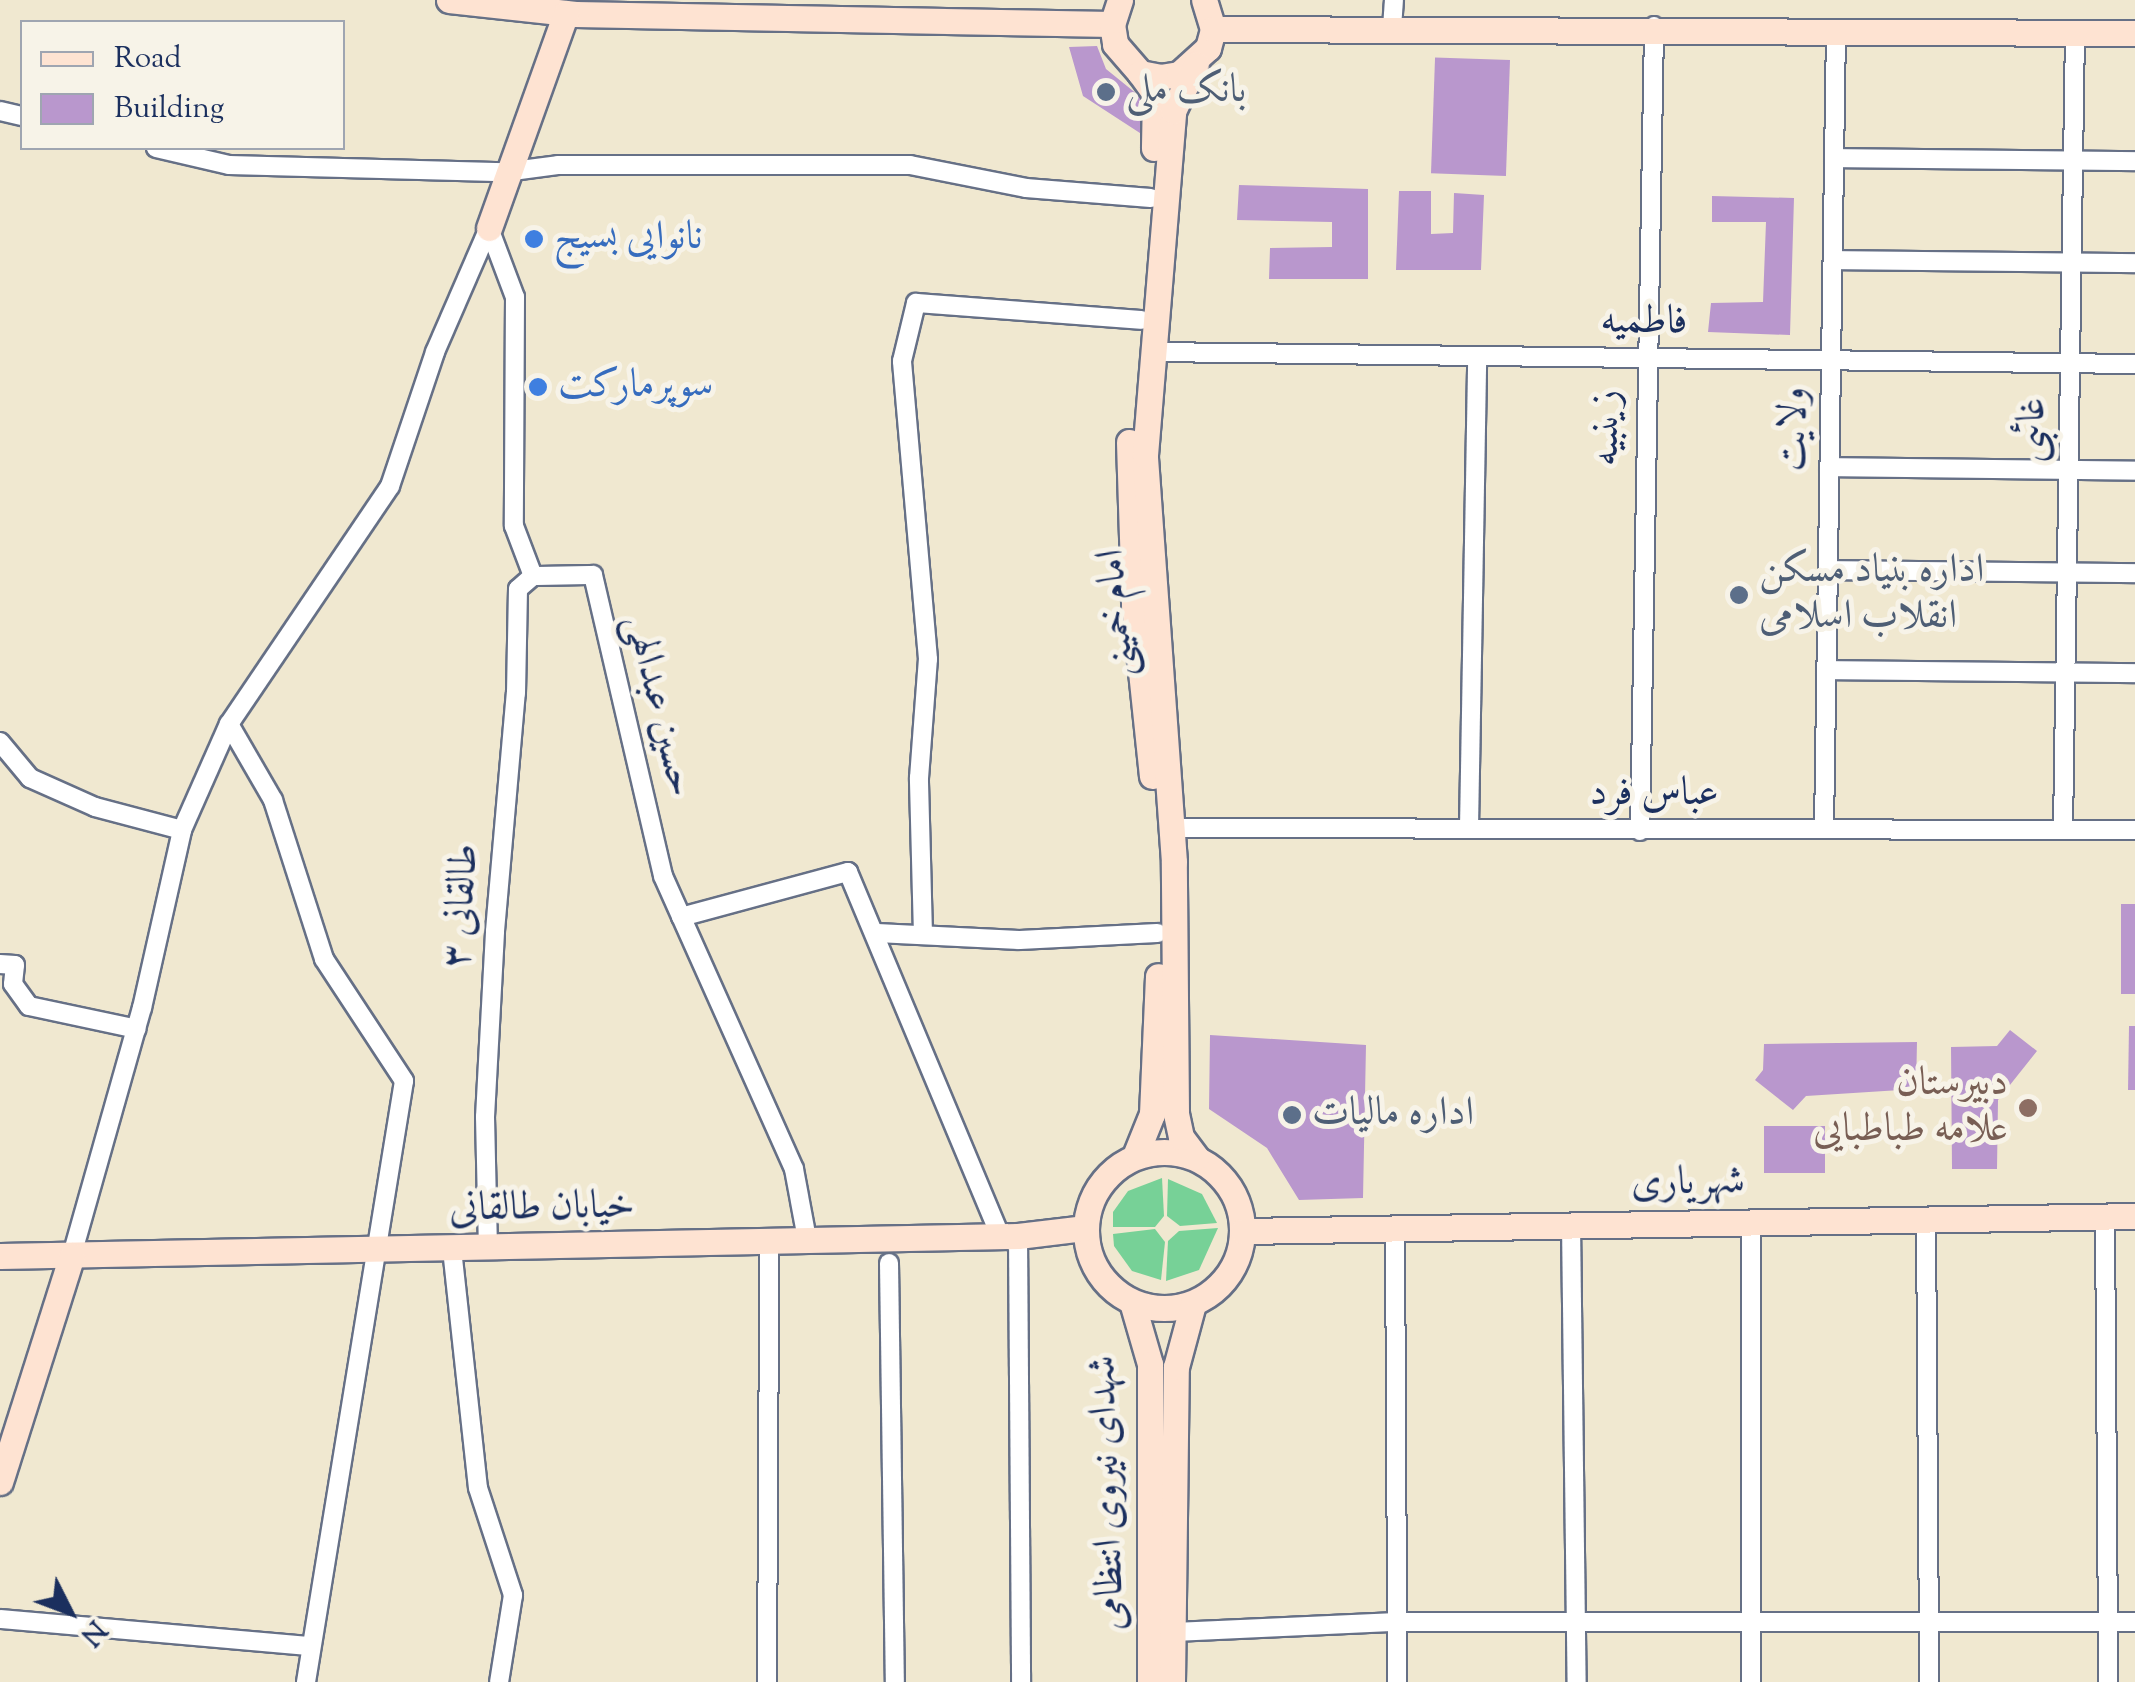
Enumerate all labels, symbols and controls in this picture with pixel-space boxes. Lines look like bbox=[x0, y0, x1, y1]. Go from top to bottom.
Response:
legend bbox=[20, 20, 345, 150]
text: Road bbox=[114, 38, 181, 81]
place label: بانک ملی bbox=[1126, 68, 1246, 116]
marker: بانک ملی bbox=[1095, 81, 1117, 103]
text: Building bbox=[114, 88, 224, 131]
place label: نانوایی بسیج bbox=[554, 215, 702, 263]
marker: نانوایی بسیج bbox=[523, 228, 545, 250]
street label: فاطمیه bbox=[1600, 298, 1688, 348]
place label: سوپرمارکت bbox=[558, 363, 713, 411]
marker: سوپرمارکت bbox=[527, 376, 549, 398]
street label: ولایت bbox=[1770, 386, 1820, 472]
street label: زینبیه bbox=[1584, 390, 1632, 466]
street label: غائبی bbox=[2009, 397, 2059, 463]
street label: امام خمینی bbox=[1089, 547, 1147, 679]
place label: اداره بنیاد مسکن انقلاب اسلامی bbox=[1759, 548, 1985, 642]
marker: اداره بنیاد مسکن انقلاب اسلامی bbox=[1728, 584, 1750, 606]
street label: حسین عبدالهی bbox=[612, 610, 704, 802]
street label: عباس فرد bbox=[1589, 771, 1719, 819]
street label: طالقانی ۳ bbox=[435, 842, 491, 970]
place label: دبیرستان علامه طباطبایی bbox=[1813, 1061, 2008, 1155]
place label: اداره مالیات bbox=[1312, 1091, 1474, 1139]
marker: دبیرستان علامه طباطبایی bbox=[2017, 1097, 2039, 1119]
marker: اداره مالیات bbox=[1281, 1104, 1303, 1126]
street label: شهریاری bbox=[1631, 1159, 1745, 1209]
street label: خیابان طالقانی bbox=[449, 1183, 635, 1235]
street label: شهدای نیروی انتظامی bbox=[1080, 1355, 1138, 1631]
north arrow bbox=[20, 1562, 120, 1662]
text: N bbox=[70, 1610, 115, 1654]

